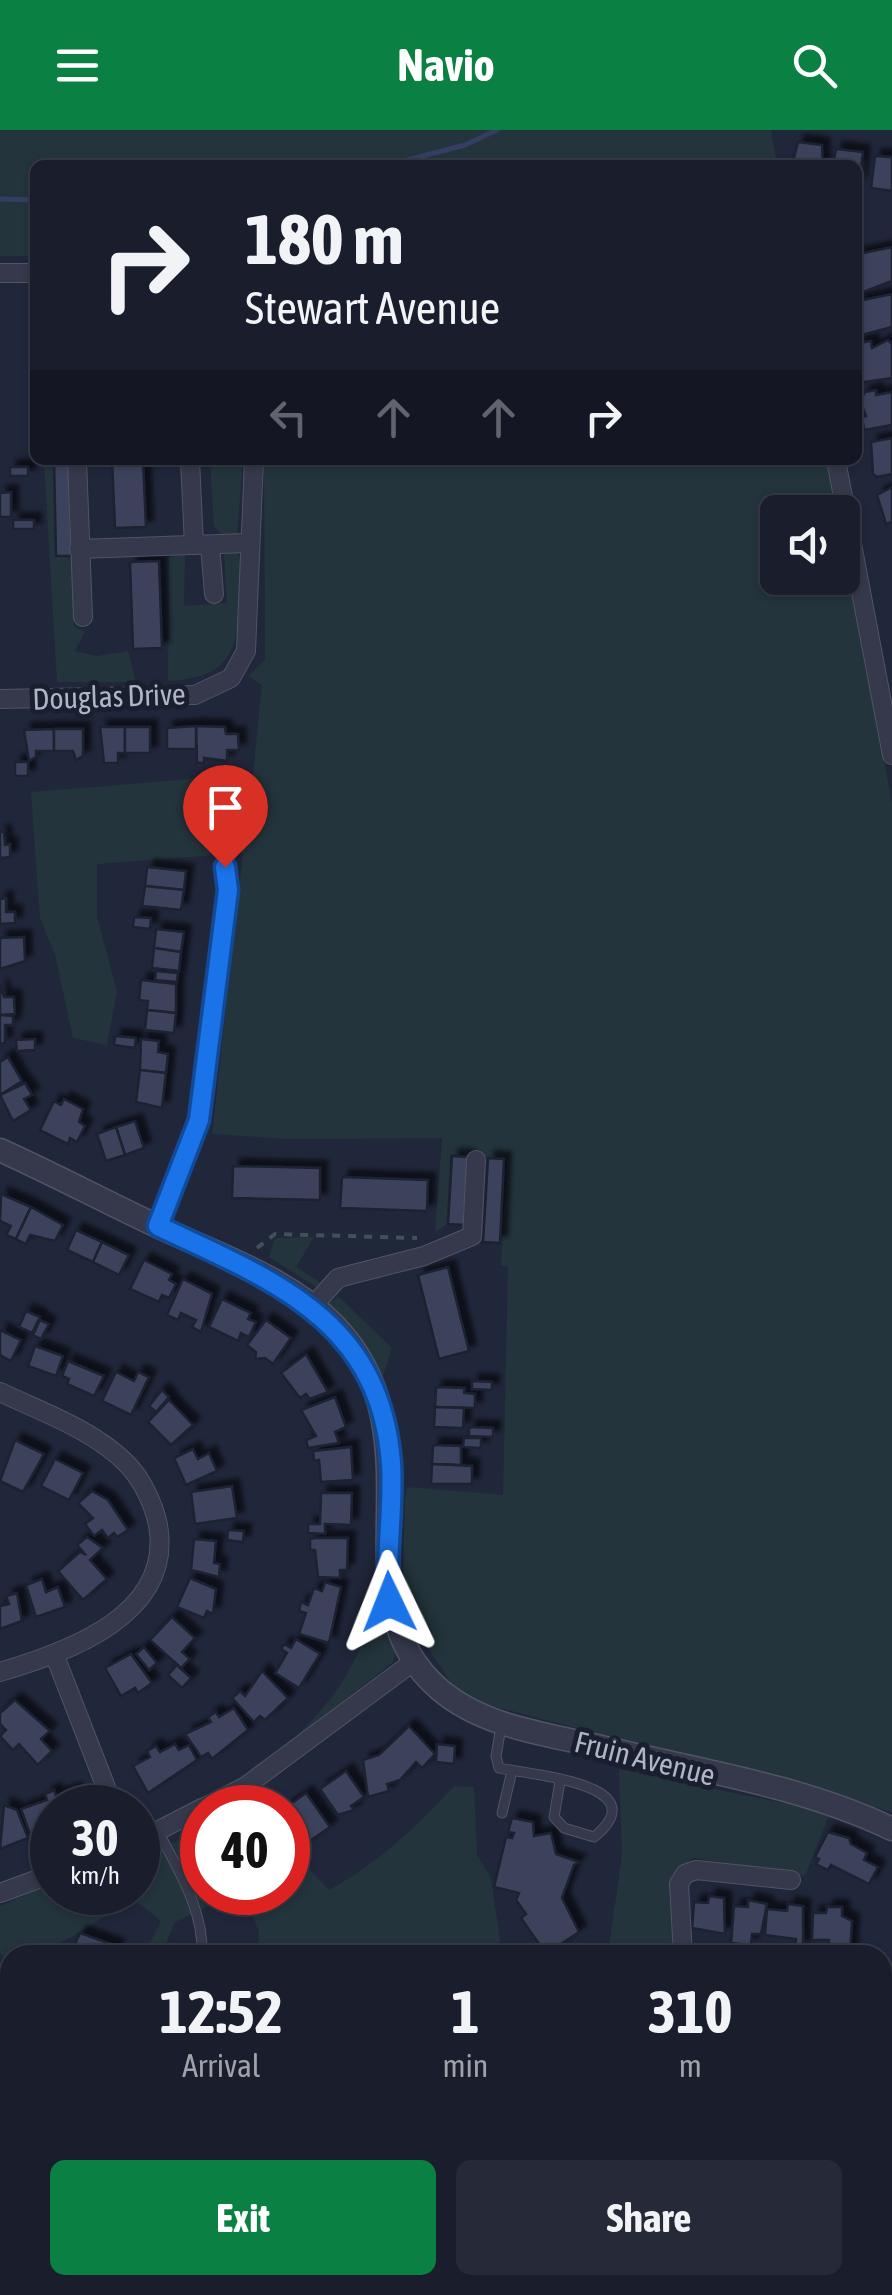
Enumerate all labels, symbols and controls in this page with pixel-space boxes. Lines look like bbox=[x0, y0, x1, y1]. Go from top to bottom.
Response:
icon: menu bbox=[50, 38, 105, 93]
icon: search bbox=[787, 38, 842, 93]
text: Navio bbox=[397, 39, 495, 91]
text: 180 m bbox=[245, 199, 404, 279]
icon: right bbox=[80, 200, 210, 330]
text: Stewart Avenue bbox=[245, 282, 500, 334]
icon: left bbox=[261, 390, 316, 445]
icon: ahead bbox=[366, 390, 421, 445]
icon: ahead bbox=[471, 390, 526, 445]
icon: right bbox=[576, 390, 631, 445]
map controls bbox=[760, 495, 860, 595]
button: sound bbox=[760, 495, 860, 595]
street label: Douglas Drive bbox=[32, 676, 186, 716]
pin bbox=[183, 765, 268, 868]
icon: arrive bbox=[198, 780, 253, 835]
position arrow bbox=[337, 1550, 441, 1654]
street label: Fruin Avenue bbox=[571, 1724, 719, 1792]
speed limit sign: 40 bbox=[180, 1785, 310, 1915]
text: 30 bbox=[71, 1809, 118, 1867]
text: km/h bbox=[70, 1861, 120, 1889]
text: 12:52 bbox=[159, 1977, 283, 2046]
text: 1 bbox=[451, 1977, 480, 2046]
text: 310 bbox=[648, 1977, 732, 2046]
text: Arrival bbox=[182, 2047, 260, 2084]
text: min bbox=[442, 2047, 488, 2084]
text: m bbox=[679, 2047, 702, 2084]
button: Exit bbox=[50, 2160, 436, 2275]
button: Share bbox=[456, 2160, 842, 2275]

